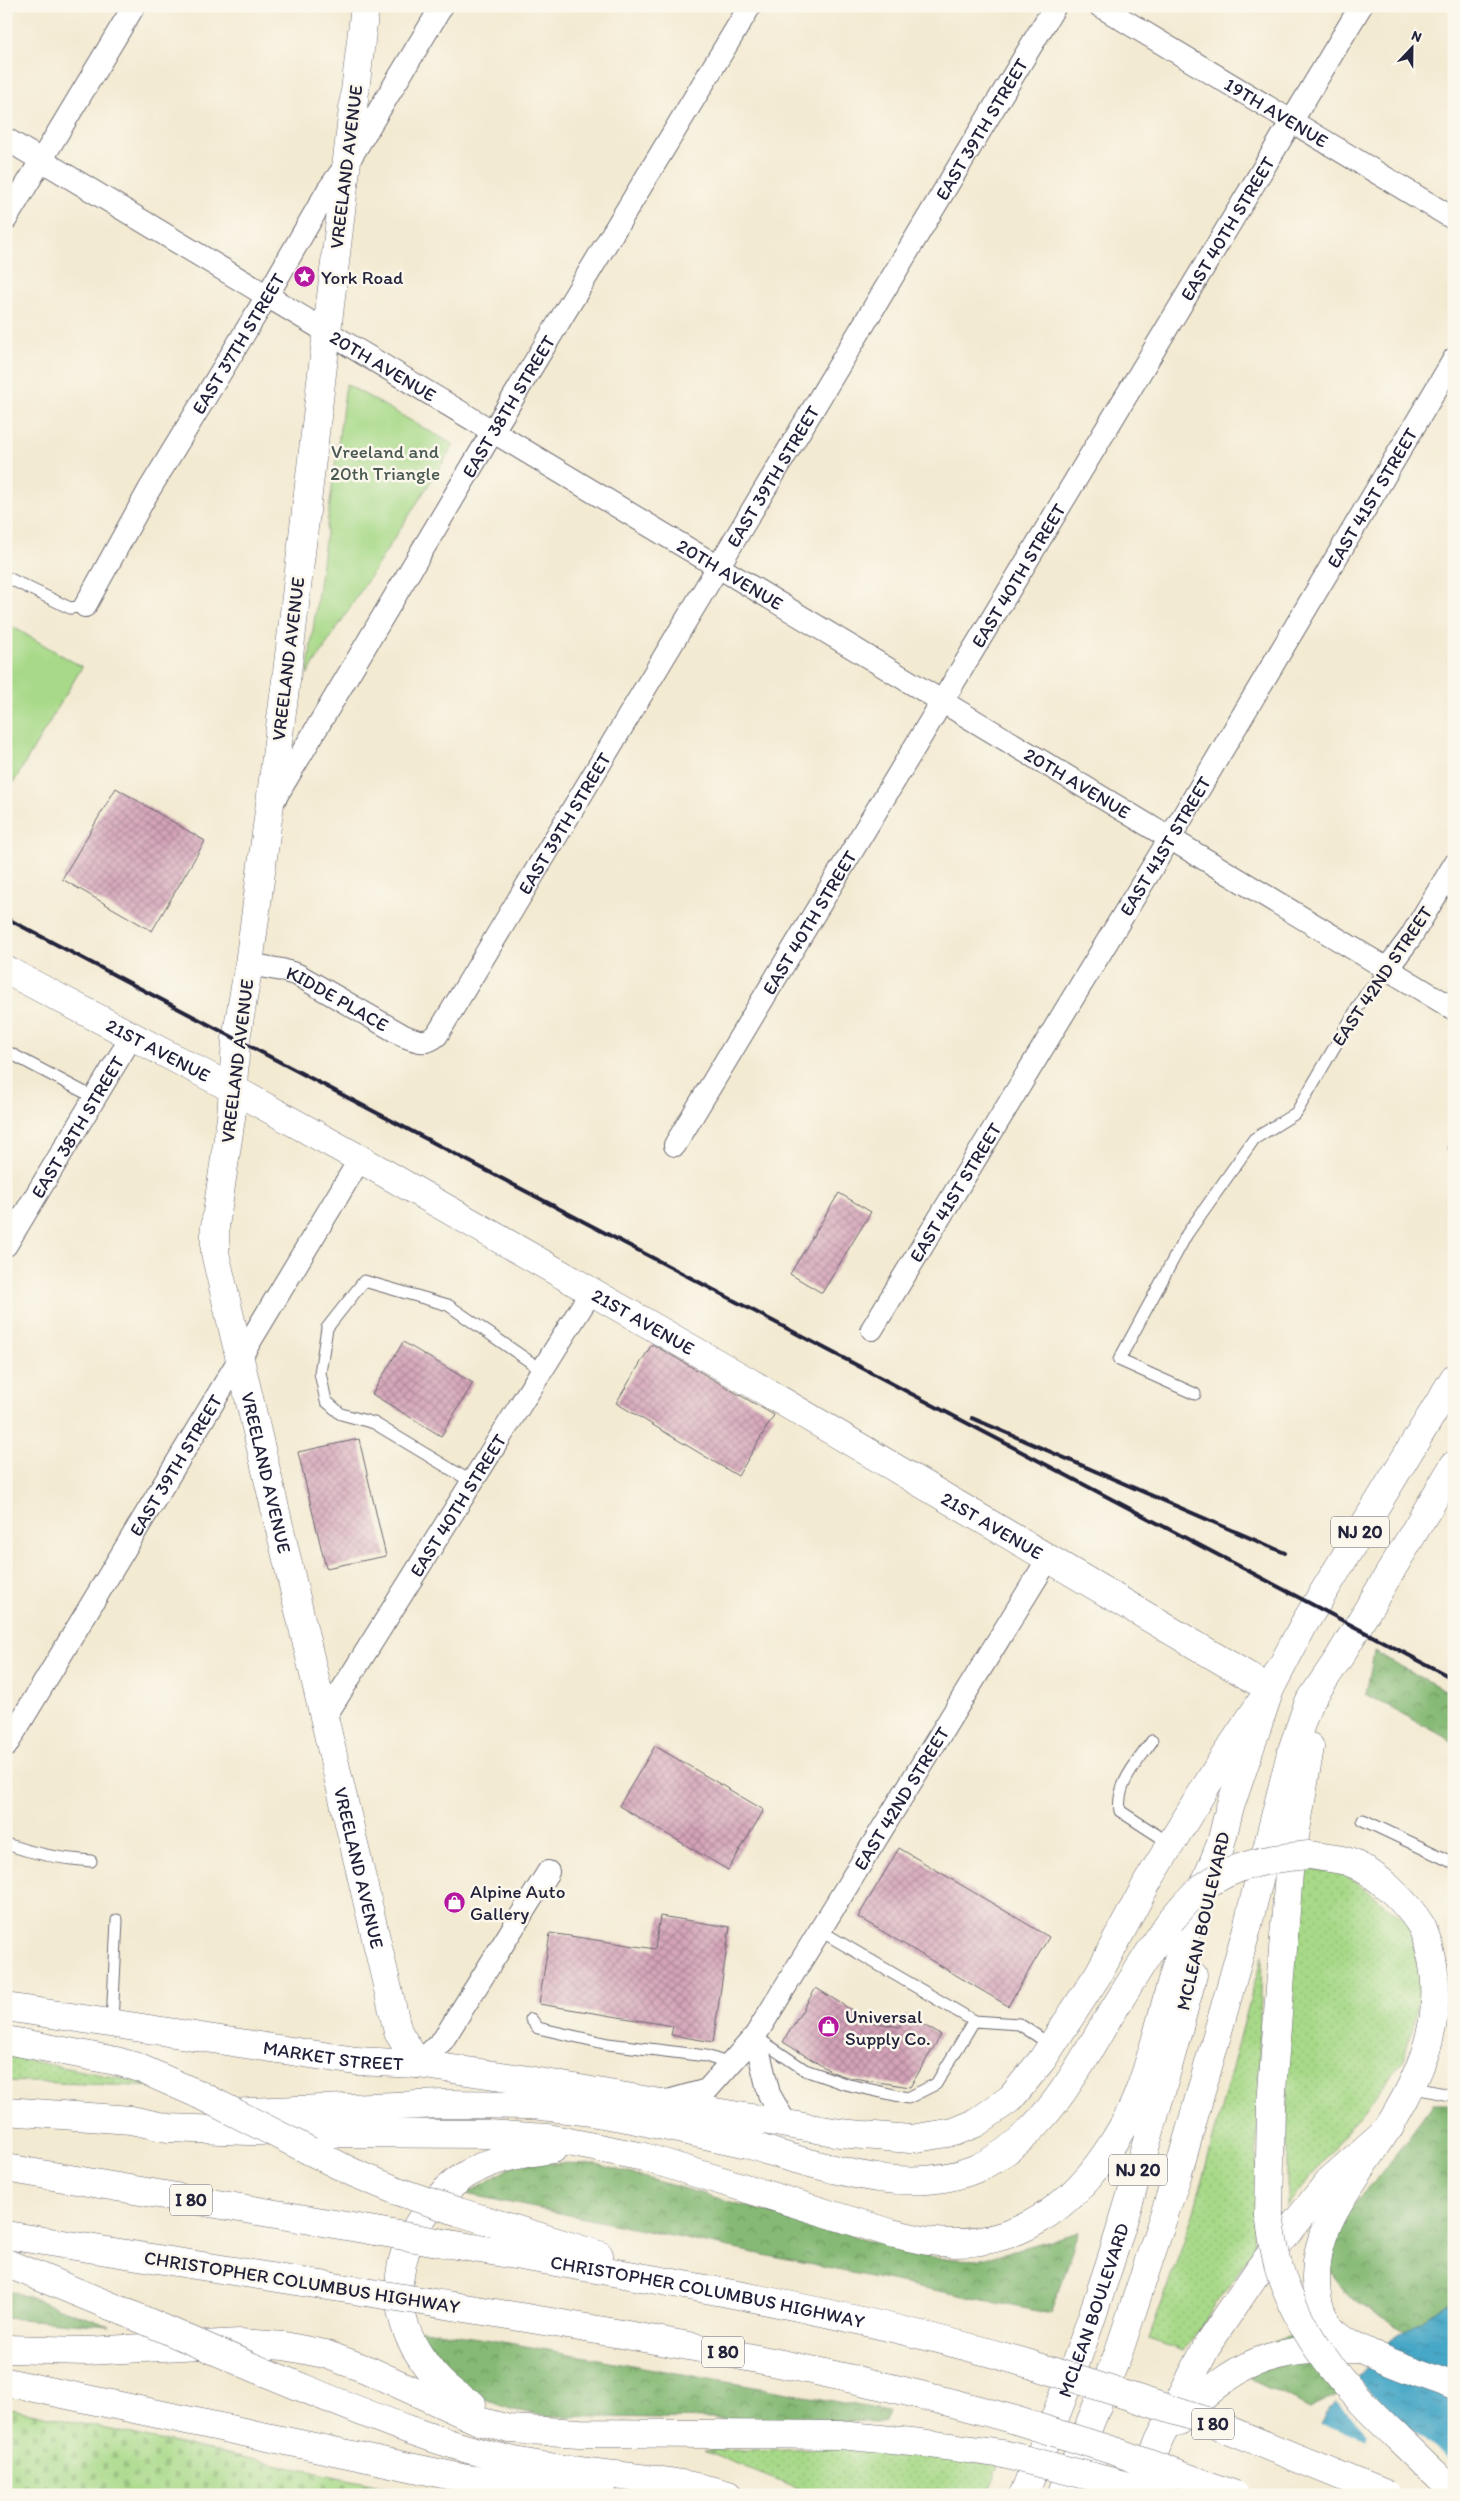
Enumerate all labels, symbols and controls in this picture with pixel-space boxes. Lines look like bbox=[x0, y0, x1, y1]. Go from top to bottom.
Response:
north arrow bbox=[1388, 22, 1438, 72]
text: N bbox=[1409, 27, 1424, 46]
street label: EAST 39TH STREET bbox=[930, 54, 1033, 204]
street label: 19TH AVENUE bbox=[1221, 72, 1332, 152]
street label: VREELAND AVENUE bbox=[325, 84, 367, 250]
street label: EAST 40TH STREET bbox=[1175, 152, 1279, 305]
place icon: York Road bbox=[293, 265, 317, 289]
place label: York Road bbox=[321, 266, 404, 289]
street label: EAST 37TH STREET bbox=[187, 268, 290, 418]
street label: 20TH AVENUE bbox=[326, 325, 440, 406]
street label: EAST 38TH STREET bbox=[457, 331, 560, 481]
street label: EAST 39TH STREET bbox=[721, 401, 824, 551]
street label: EAST 41ST STREET bbox=[1321, 423, 1422, 572]
park label: Vreeland and 20th Triangle bbox=[330, 440, 440, 485]
street label: EAST 40TH STREET bbox=[966, 499, 1070, 652]
street label: 20TH AVENUE bbox=[673, 533, 788, 615]
street label: VREELAND AVENUE bbox=[267, 576, 309, 742]
street label: 20TH AVENUE bbox=[1020, 742, 1135, 823]
street label: EAST 39TH STREET bbox=[513, 748, 616, 898]
street label: EAST 41ST STREET bbox=[1114, 772, 1216, 920]
street label: EAST 40TH STREET bbox=[757, 846, 862, 999]
street label: EAST 42ND STREET bbox=[1327, 901, 1438, 1050]
street label: KIDDE PLACE bbox=[284, 961, 393, 1036]
street label: VREELAND AVENUE bbox=[216, 978, 258, 1144]
street label: 21ST AVENUE bbox=[102, 1013, 214, 1087]
street label: EAST 38TH STREET bbox=[26, 1051, 129, 1202]
street label: EAST 41ST STREET bbox=[904, 1118, 1006, 1266]
street label: 21ST AVENUE bbox=[588, 1283, 699, 1360]
street label: EAST 39TH STREET bbox=[124, 1390, 227, 1540]
street label: VREELAND AVENUE bbox=[237, 1390, 297, 1555]
street label: EAST 40TH STREET bbox=[404, 1429, 511, 1581]
street label: 21ST AVENUE bbox=[937, 1486, 1047, 1564]
road number: NJ 20 bbox=[1331, 1516, 1389, 1548]
street label: EAST 42ND STREET bbox=[848, 1722, 954, 1874]
street label: VREELAND AVENUE bbox=[329, 1785, 389, 1951]
street label: MCLEAN BOULEVARD bbox=[1171, 1829, 1235, 2013]
place label: Alpine Auto Gallery bbox=[470, 1880, 565, 1925]
shop icon: Alpine Auto Gallery bbox=[442, 1890, 466, 1914]
place label: Universal Supply Co. bbox=[845, 2005, 931, 2050]
shop icon: Universal Supply Co. bbox=[817, 2015, 841, 2039]
street label: MARKET STREET bbox=[262, 2035, 404, 2075]
road number: NJ 20 bbox=[1109, 2154, 1167, 2186]
road number: I 80 bbox=[170, 2184, 212, 2216]
street label: MCLEAN BOULEVARD bbox=[1052, 2220, 1133, 2400]
street label: CHRISTOPHER COLUMBUS HIGHWAY bbox=[143, 2246, 462, 2318]
street label: CHRISTOPHER COLUMBUS HIGHWAY bbox=[549, 2250, 867, 2333]
road number: I 80 bbox=[702, 2336, 744, 2368]
road number: I 80 bbox=[1192, 2408, 1234, 2440]

